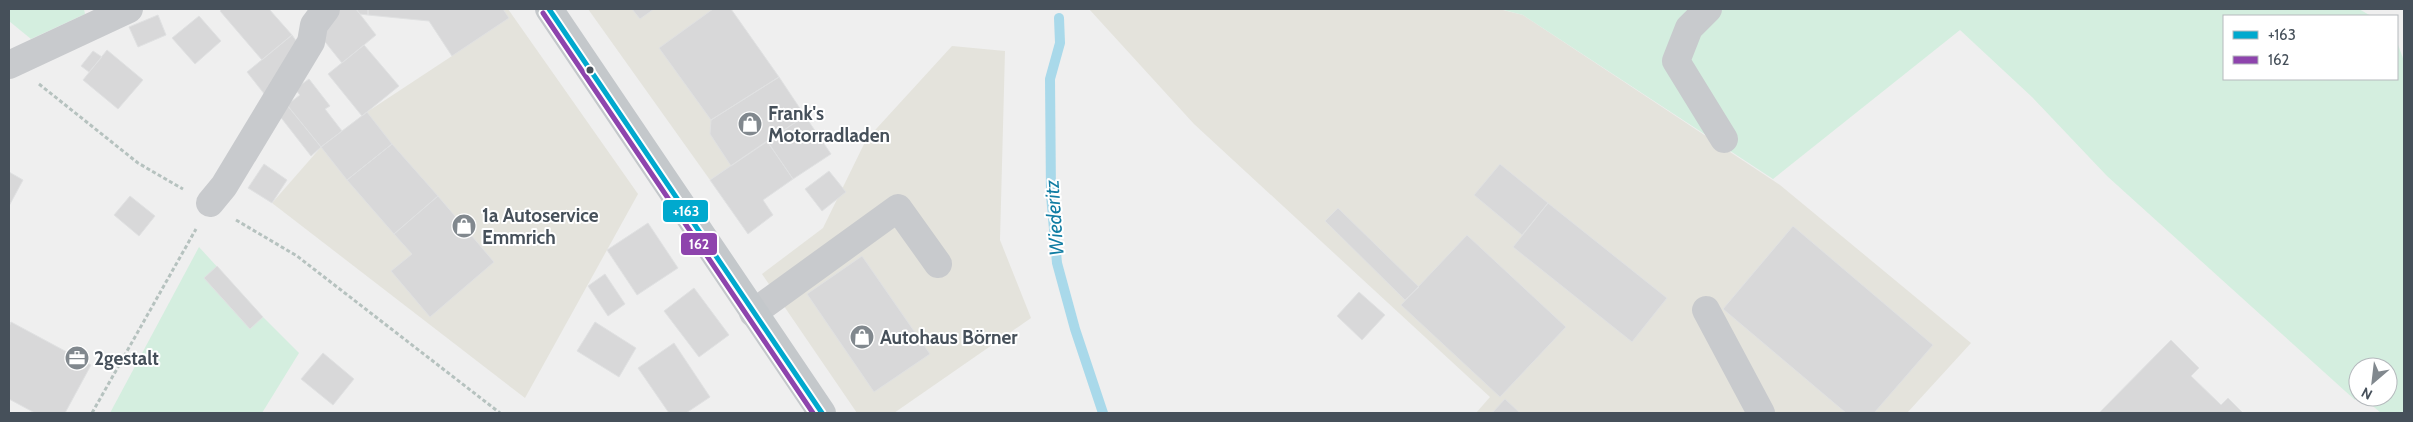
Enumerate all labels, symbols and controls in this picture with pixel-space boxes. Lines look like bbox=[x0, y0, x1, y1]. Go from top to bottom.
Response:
legend bbox=[2223, 15, 2398, 80]
text: +163 bbox=[2268, 26, 2296, 44]
text: 162 bbox=[2268, 51, 2289, 69]
unlabelled marker bbox=[585, 65, 595, 75]
place label: Frank's Motorradladen bbox=[768, 102, 890, 147]
shop icon: Frank's Motorradladen bbox=[737, 111, 763, 137]
water label: Wiederitz bbox=[1039, 179, 1069, 257]
line badge: +163 bbox=[662, 199, 709, 223]
text: +163 bbox=[673, 202, 699, 220]
place label: 1a Autoservice Emmrich bbox=[482, 204, 599, 249]
shop icon: 1a Autoservice Emmrich bbox=[451, 213, 477, 239]
line badge: 162 bbox=[680, 232, 718, 256]
text: 162 bbox=[689, 235, 709, 253]
shop icon: Autohaus Börner bbox=[849, 324, 875, 350]
place label: Autohaus Börner bbox=[880, 326, 1018, 349]
office icon: 2gestalt bbox=[64, 345, 90, 371]
place label: 2gestalt bbox=[94, 347, 159, 370]
north arrow bbox=[2348, 357, 2398, 407]
text: N bbox=[2358, 383, 2375, 404]

